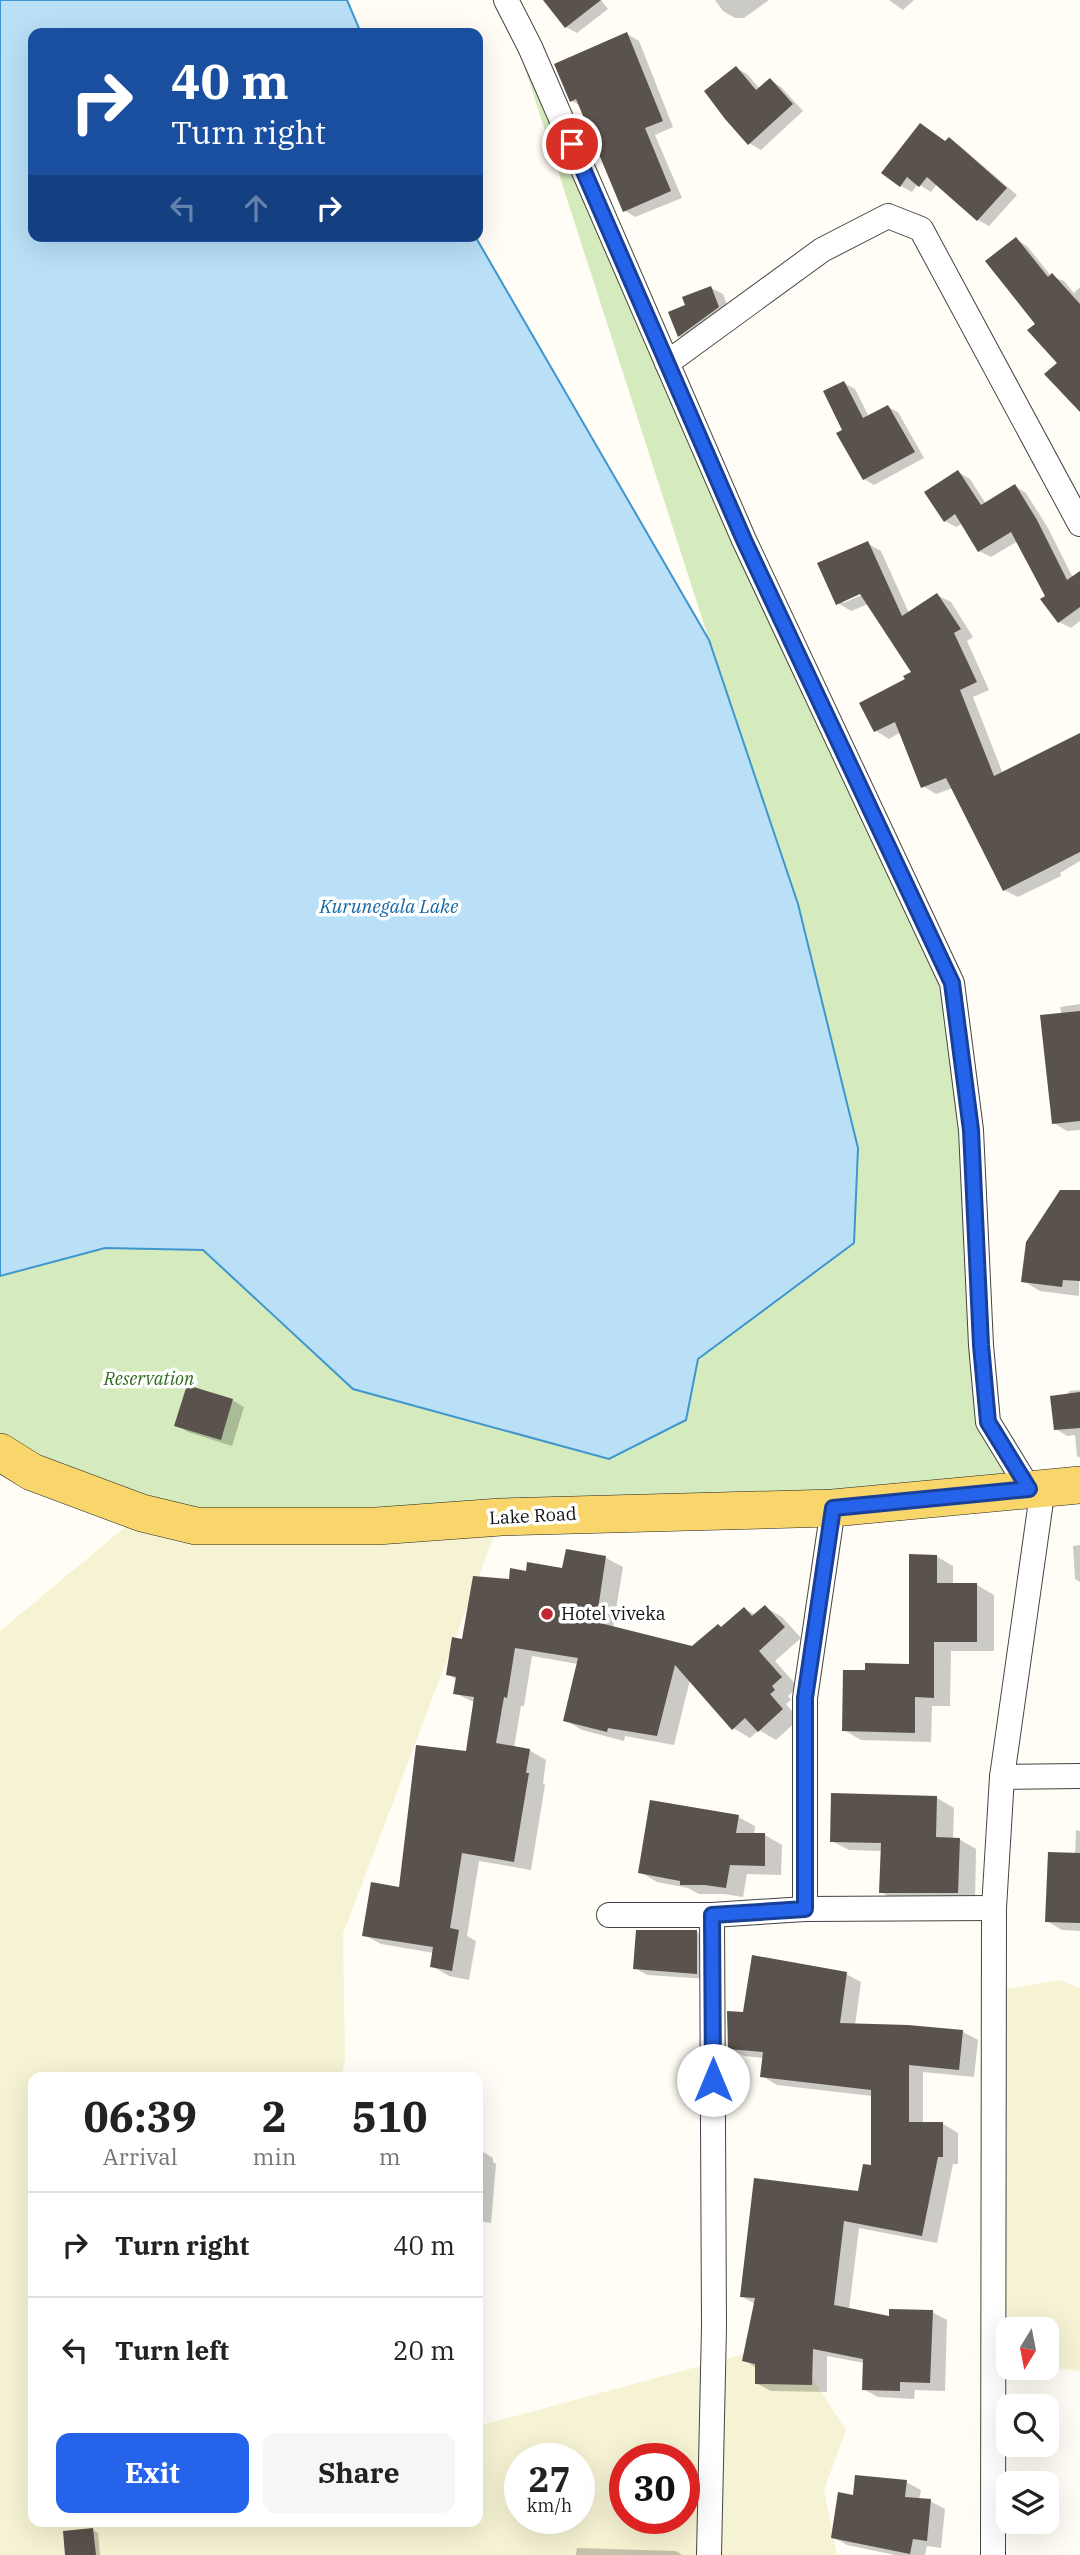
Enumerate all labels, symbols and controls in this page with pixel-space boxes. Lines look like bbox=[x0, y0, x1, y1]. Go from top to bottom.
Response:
text: 40 m bbox=[171, 49, 289, 112]
icon: right bbox=[56, 56, 147, 147]
text: Turn right bbox=[171, 111, 326, 153]
pin bbox=[542, 114, 602, 174]
icon: arrive bbox=[553, 125, 591, 163]
icon: left bbox=[164, 189, 202, 227]
icon: ahead bbox=[237, 189, 275, 227]
icon: right bbox=[310, 189, 348, 227]
water label: Kurunegala Lake bbox=[318, 894, 459, 918]
park label: Reservation bbox=[103, 1367, 195, 1390]
street label: Lake Road bbox=[489, 1502, 577, 1529]
place label: Hotel viveka bbox=[561, 1602, 666, 1625]
marker: Hotel viveka bbox=[539, 1606, 555, 1622]
position arrow bbox=[676, 2043, 750, 2117]
text: 06:39 bbox=[83, 2089, 197, 2144]
text: 2 bbox=[262, 2089, 287, 2144]
text: 510 bbox=[352, 2089, 427, 2144]
text: Arrival bbox=[103, 2141, 178, 2171]
text: min bbox=[253, 2141, 296, 2171]
text: m bbox=[379, 2141, 401, 2171]
icon: right bbox=[56, 2226, 94, 2264]
text: Turn right bbox=[115, 2228, 249, 2262]
text: 40 m bbox=[393, 2228, 455, 2262]
north arrow bbox=[996, 2317, 1059, 2380]
map controls bbox=[996, 2317, 1059, 2534]
icon: left bbox=[56, 2331, 94, 2369]
text: Turn left bbox=[115, 2333, 229, 2367]
text: 20 m bbox=[393, 2333, 455, 2367]
button: search bbox=[996, 2394, 1059, 2457]
button: Exit bbox=[56, 2433, 249, 2513]
button: Share bbox=[263, 2433, 455, 2513]
speed limit sign: 30 bbox=[609, 2443, 700, 2534]
text: 27 bbox=[528, 2456, 571, 2502]
button: layers bbox=[996, 2471, 1059, 2534]
text: km/h bbox=[527, 2494, 572, 2517]

